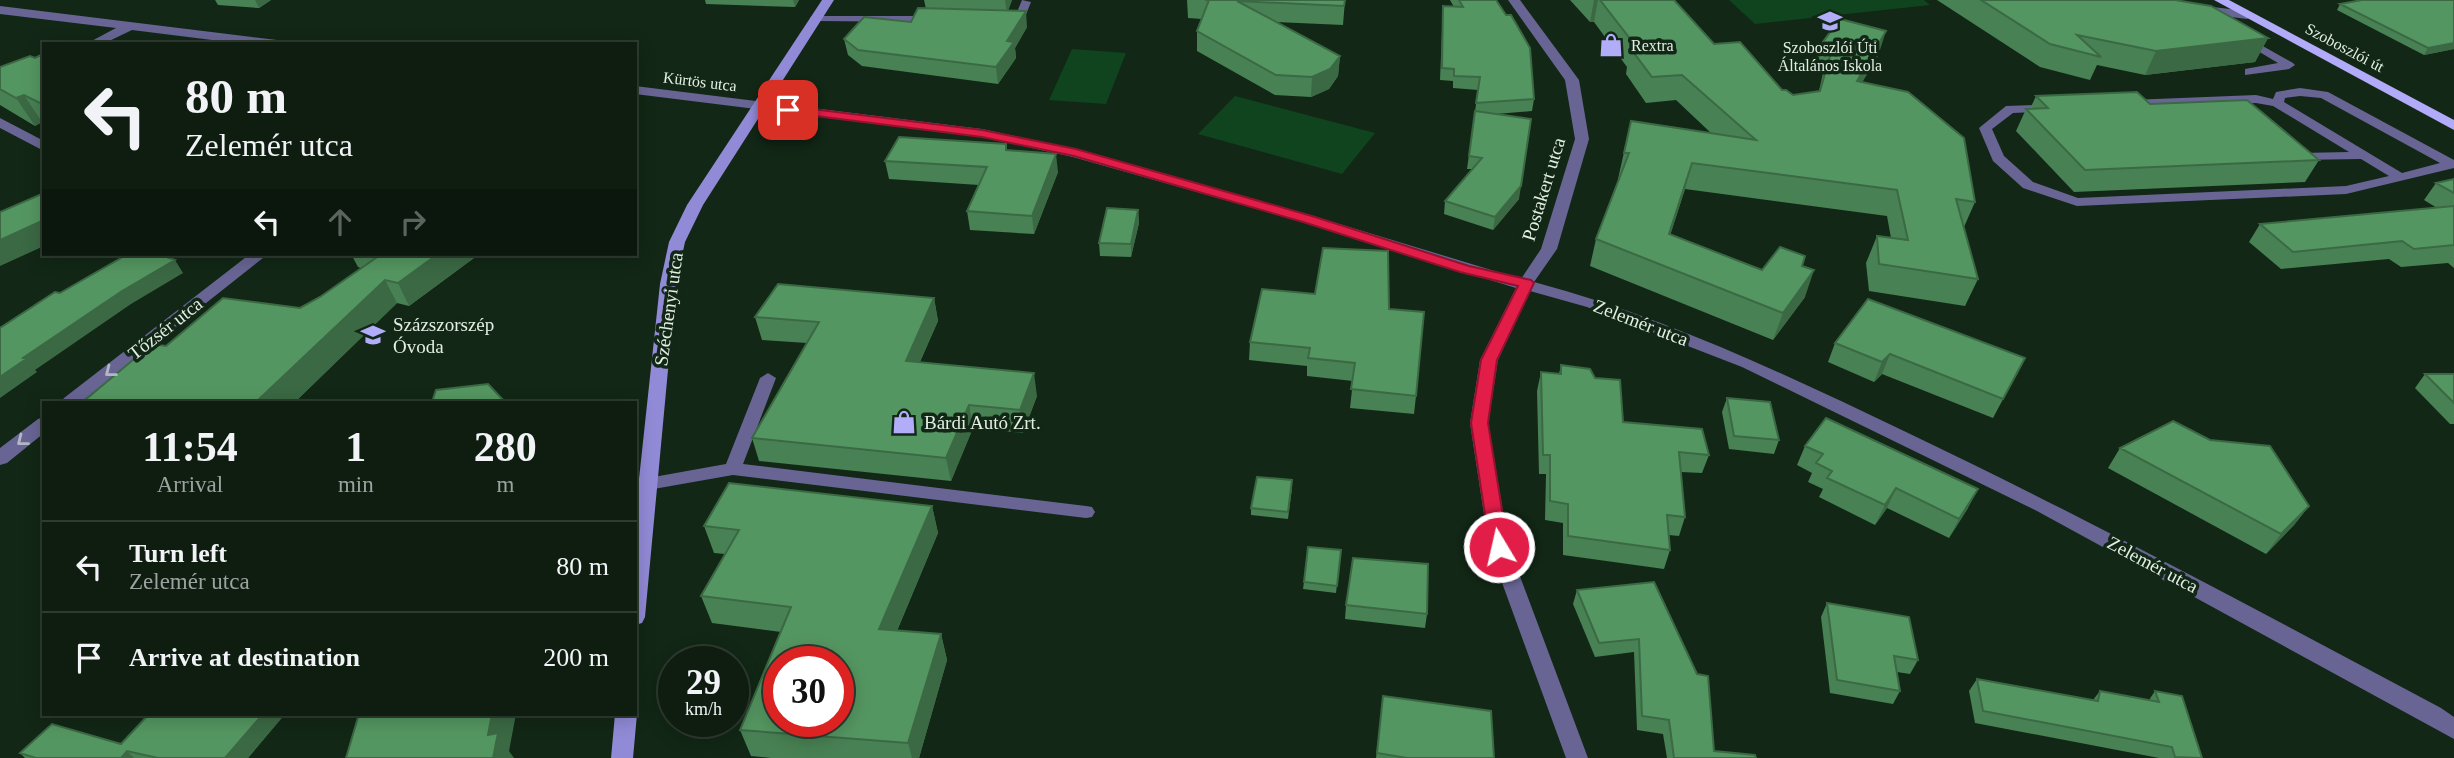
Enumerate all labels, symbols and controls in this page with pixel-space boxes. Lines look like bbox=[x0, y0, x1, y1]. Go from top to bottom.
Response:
school or university icon: Szoboszlói Úti Általános Iskola bbox=[1816, 7, 1844, 35]
street label: Szoboszlói út bbox=[2303, 20, 2388, 76]
shop icon: Rextra bbox=[1597, 31, 1625, 59]
place label: Rextra bbox=[1631, 37, 1674, 54]
place label: Szoboszlói Úti Általános Iskola bbox=[1778, 38, 1882, 74]
text: 80 m bbox=[185, 69, 287, 124]
street label: Kürtös utca bbox=[662, 69, 738, 94]
icon: left bbox=[70, 70, 161, 161]
pin bbox=[758, 80, 818, 140]
icon: arrive bbox=[769, 91, 807, 129]
text: Zelemér utca bbox=[185, 127, 353, 163]
street label: Postakert utca bbox=[1518, 134, 1569, 243]
icon: left bbox=[248, 203, 286, 241]
icon: ahead bbox=[321, 203, 359, 241]
icon: right bbox=[394, 203, 432, 241]
street label: Széchenyi utca bbox=[650, 250, 687, 367]
street label: Tőzsér utca bbox=[124, 293, 207, 364]
street label: Zelemér utca bbox=[1591, 295, 1692, 350]
place label: Százszorszép Óvoda bbox=[393, 314, 494, 357]
school or university icon: Százszorszép Óvoda bbox=[359, 321, 387, 349]
one-way arrow bbox=[105, 363, 117, 376]
shop icon: Bárdi Autó Zrt. bbox=[890, 408, 918, 436]
place label: Bárdi Autó Zrt. bbox=[924, 412, 1041, 433]
text: 11:54 bbox=[142, 424, 238, 470]
text: 1 bbox=[345, 424, 366, 470]
text: 280 bbox=[474, 424, 537, 470]
one-way arrow bbox=[17, 432, 30, 445]
text: Arrival bbox=[157, 472, 223, 497]
text: min bbox=[338, 472, 374, 497]
text: m bbox=[496, 472, 514, 497]
position arrow bbox=[1462, 510, 1536, 584]
street label: Zelemér utca bbox=[2104, 532, 2202, 597]
text: Turn left bbox=[129, 539, 227, 568]
icon: left bbox=[70, 548, 108, 586]
text: 80 m bbox=[556, 552, 609, 581]
text: Zelemér utca bbox=[129, 569, 250, 594]
icon: arrive bbox=[70, 639, 108, 677]
text: Arrive at destination bbox=[129, 643, 360, 672]
text: 200 m bbox=[543, 643, 609, 672]
speed limit sign: 30 bbox=[763, 646, 854, 737]
text: 29 bbox=[686, 663, 721, 702]
text: km/h bbox=[685, 699, 722, 719]

